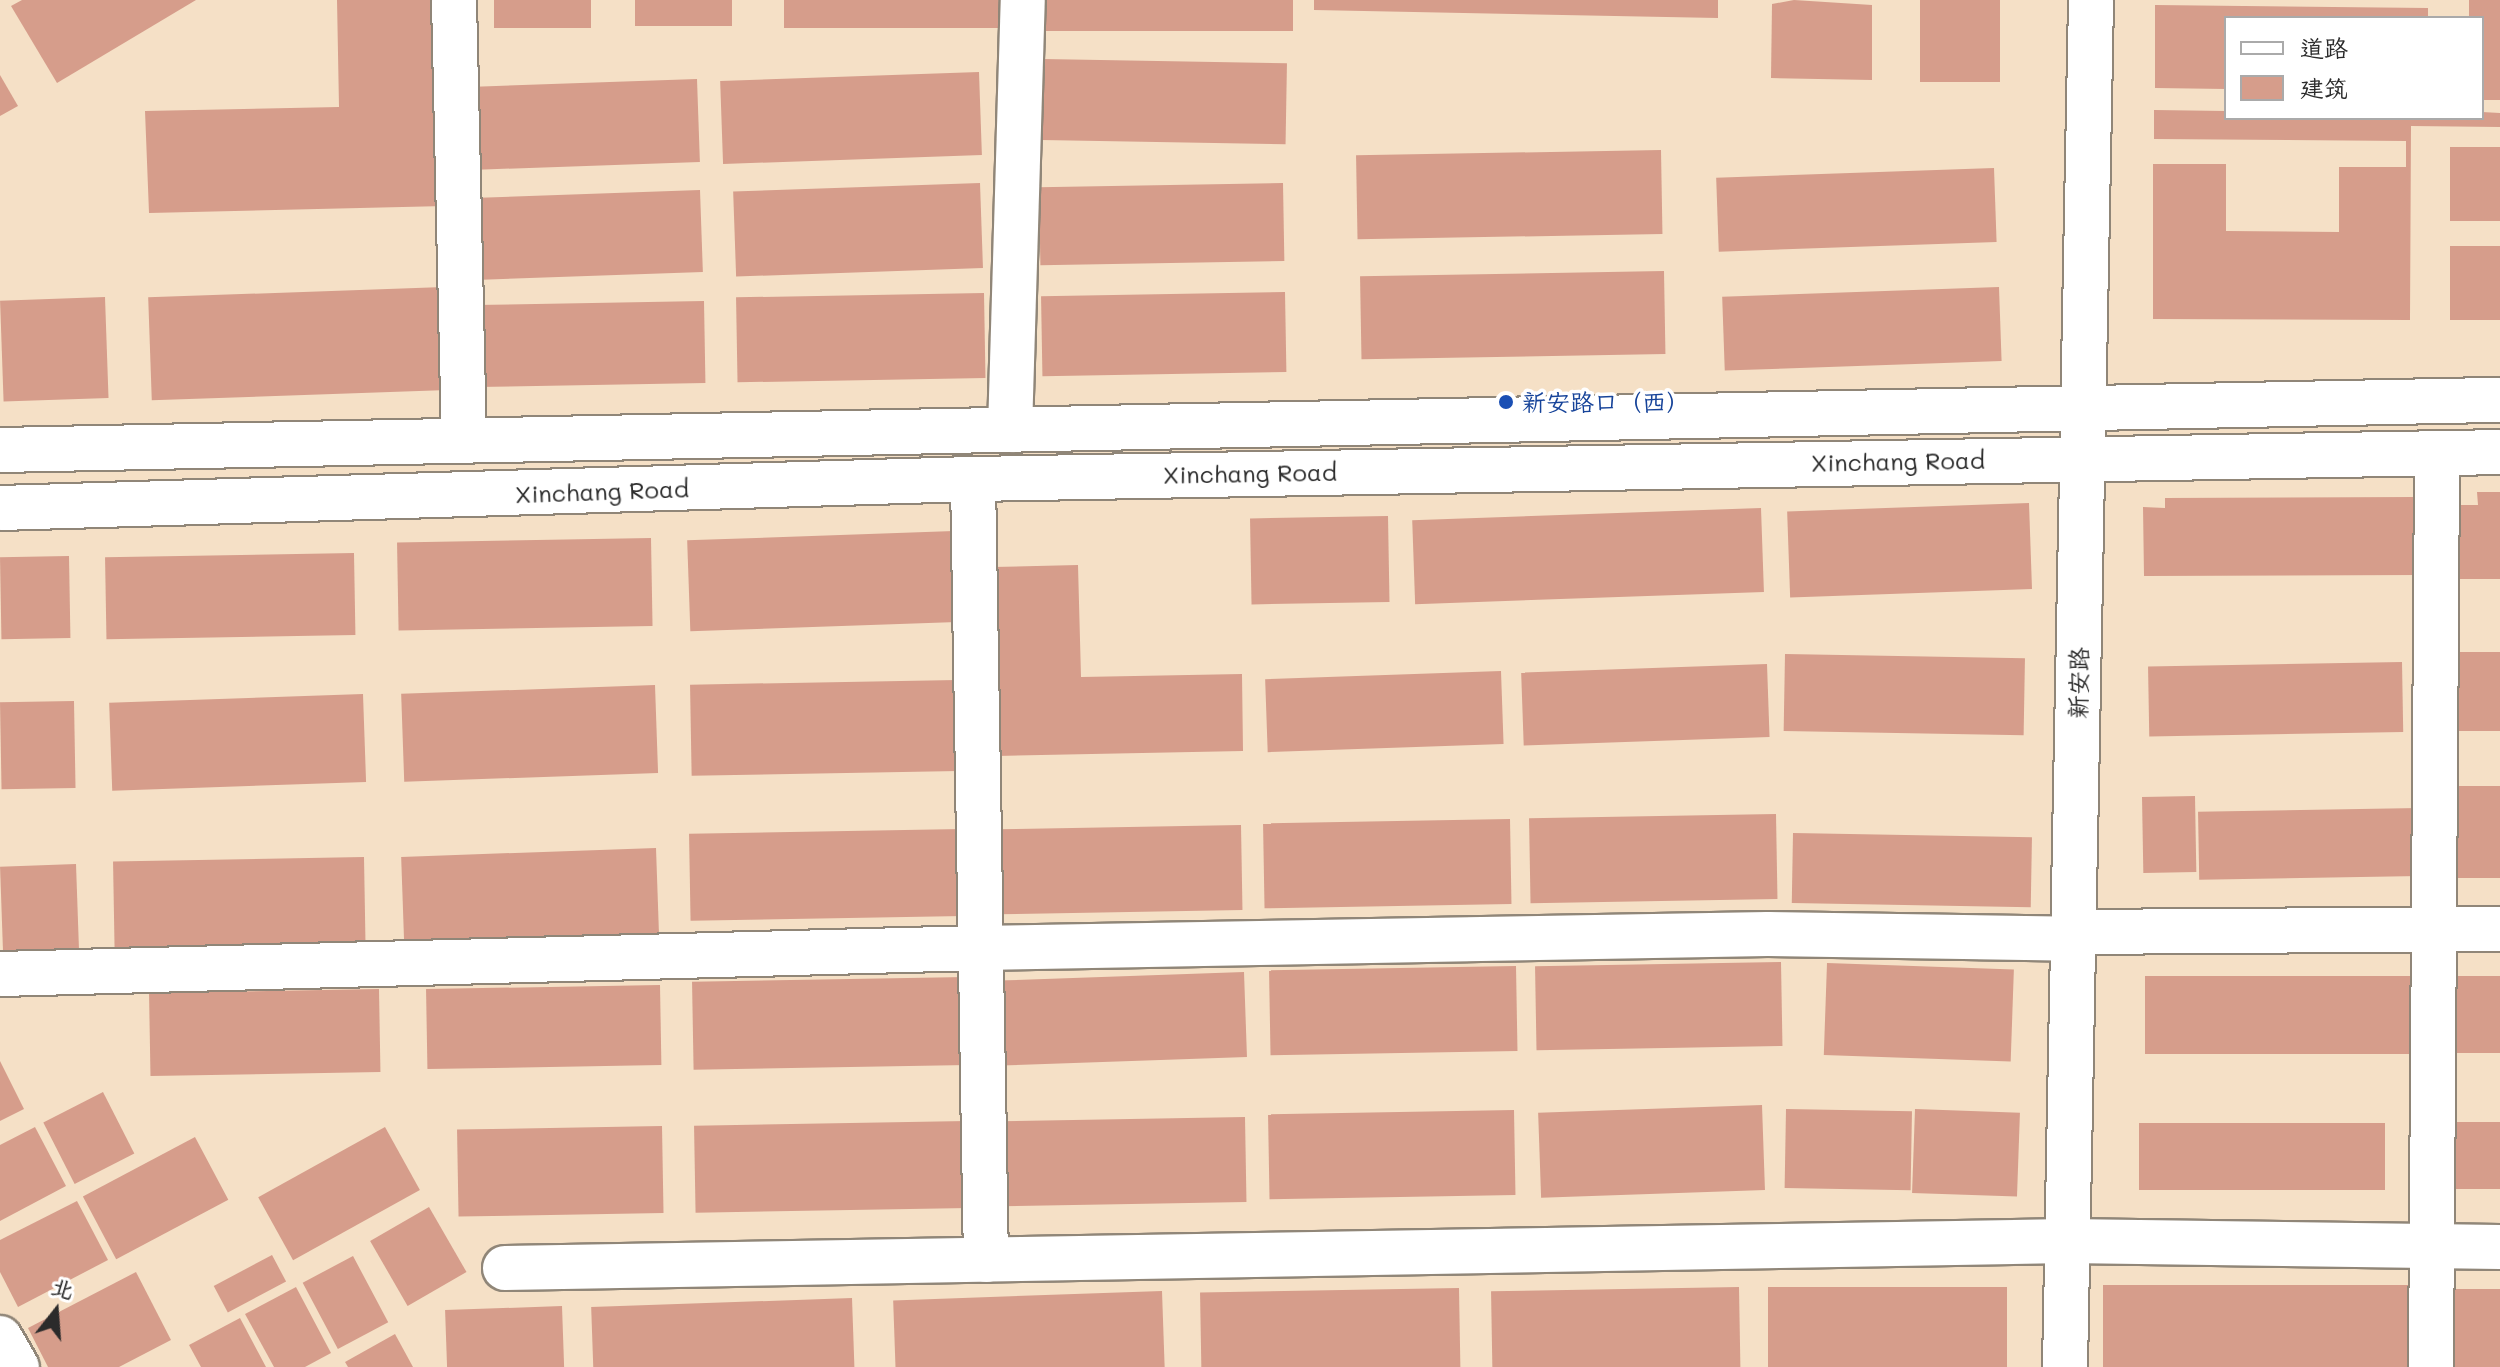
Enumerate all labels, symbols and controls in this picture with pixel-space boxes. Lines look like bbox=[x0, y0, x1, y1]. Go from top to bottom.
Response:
legend bbox=[2224, 16, 2484, 120]
text: 道路 bbox=[2300, 32, 2348, 63]
text: 建筑 bbox=[2300, 72, 2348, 103]
place label: 新安路口（西） bbox=[1522, 388, 1690, 416]
marker: 新安路口（西） bbox=[1497, 393, 1515, 411]
street label: Xinchang Road bbox=[1811, 445, 1985, 477]
street label: Xinchang Road bbox=[1163, 457, 1337, 489]
street label: Xinchang Road bbox=[515, 474, 689, 508]
street label: 新安路 bbox=[2063, 647, 2093, 719]
text: 北 bbox=[48, 1270, 78, 1305]
north arrow bbox=[16, 1271, 96, 1351]

